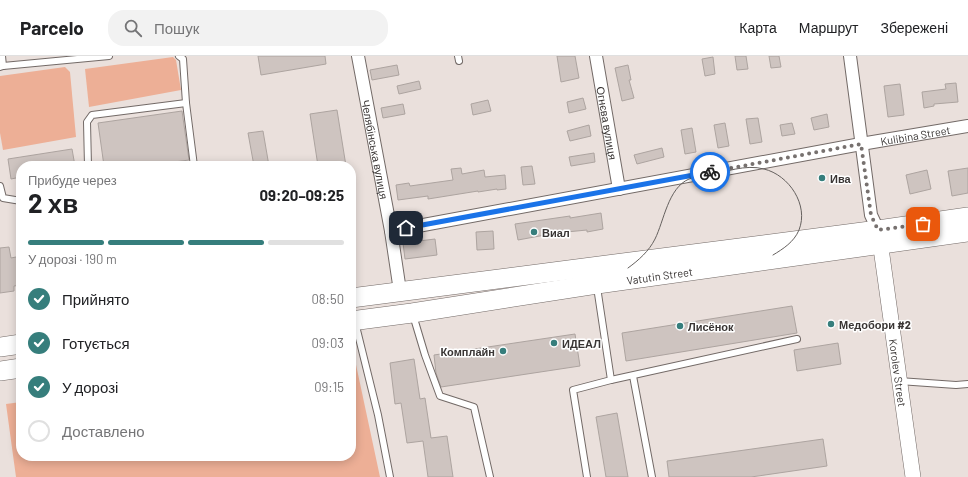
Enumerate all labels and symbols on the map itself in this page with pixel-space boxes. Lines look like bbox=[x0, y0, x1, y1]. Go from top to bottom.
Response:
street label: Огнєва вулиця bbox=[595, 85, 620, 161]
street label: Челябінська вулиця bbox=[360, 99, 391, 200]
street label: Kulibina Street bbox=[879, 123, 951, 147]
courier bbox=[690, 152, 730, 192]
place label: Ива bbox=[830, 172, 852, 185]
marker: Ива bbox=[817, 173, 827, 183]
pin bbox=[906, 207, 940, 241]
pin bbox=[389, 211, 423, 245]
place label: Виал bbox=[542, 226, 570, 239]
marker: Виал bbox=[529, 227, 539, 237]
street label: Vatutin Street bbox=[626, 264, 693, 286]
place label: Медобори #2 bbox=[839, 318, 911, 331]
marker: Медобори #2 bbox=[826, 319, 836, 329]
place label: Лисёнок bbox=[688, 320, 734, 333]
marker: Лисёнок bbox=[675, 321, 685, 331]
place label: ИДЕАЛ bbox=[562, 337, 601, 350]
marker: ИДЕАЛ bbox=[549, 338, 559, 348]
street label: Korolev Street bbox=[887, 338, 910, 407]
place label: Комплайн bbox=[440, 345, 495, 358]
marker: Комплайн bbox=[498, 346, 508, 356]

